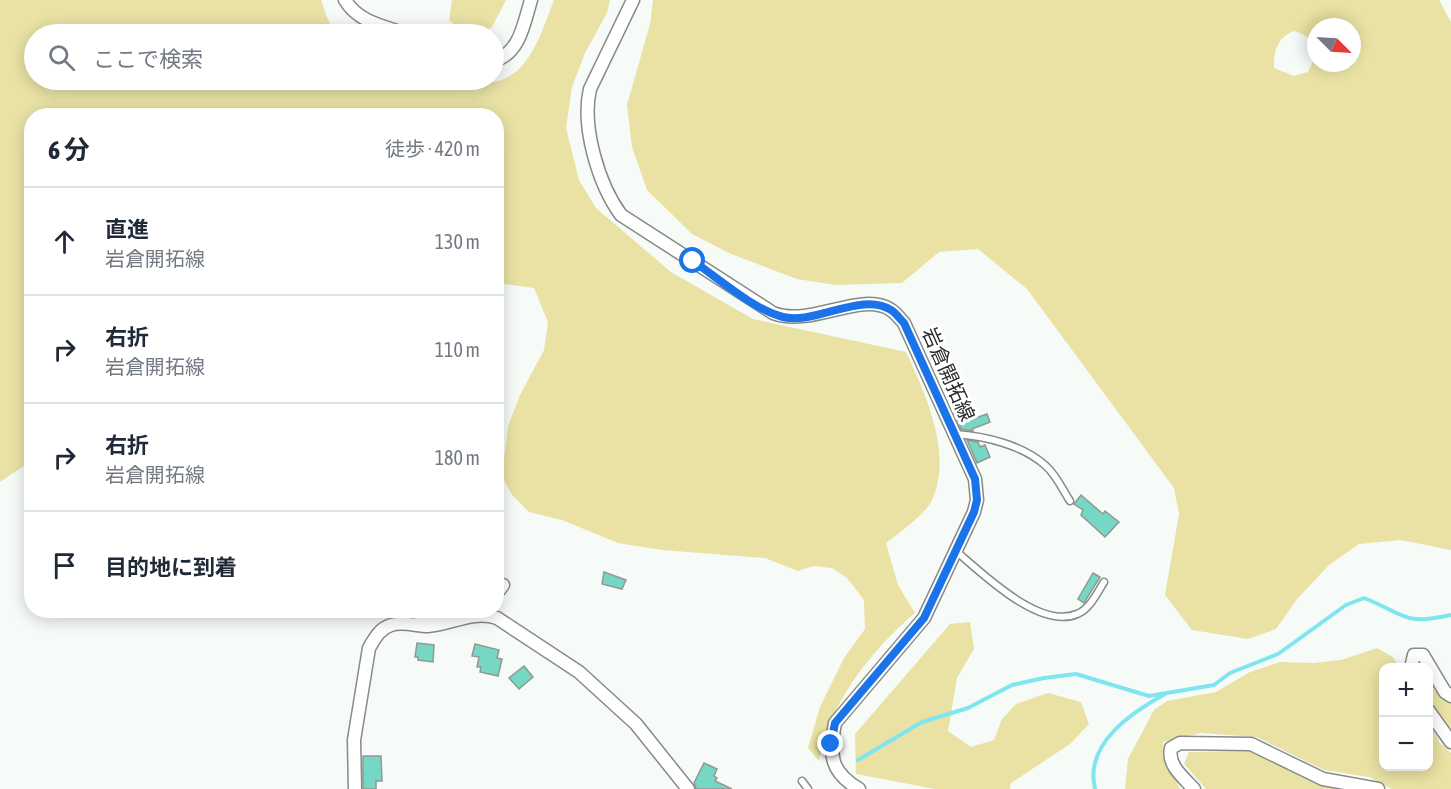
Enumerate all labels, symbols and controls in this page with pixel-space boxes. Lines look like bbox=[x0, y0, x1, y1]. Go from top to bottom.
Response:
north arrow bbox=[1307, 18, 1361, 72]
search box bbox=[24, 24, 504, 90]
icon: search bbox=[45, 41, 78, 74]
text: ここで検索 bbox=[93, 46, 203, 72]
text: 6 分 bbox=[48, 135, 90, 165]
text: 徒歩 · 420 m bbox=[385, 137, 480, 160]
text: 直進 bbox=[105, 216, 149, 242]
icon: ahead bbox=[48, 225, 81, 258]
text: 130 m bbox=[435, 230, 480, 253]
text: 岩倉開拓線 bbox=[105, 247, 205, 270]
route start bbox=[679, 247, 705, 273]
text: 右折 bbox=[105, 324, 149, 350]
street label: 岩倉開拓線 bbox=[918, 324, 980, 424]
icon: right bbox=[48, 333, 81, 366]
text: 110 m bbox=[435, 338, 480, 361]
text: 岩倉開拓線 bbox=[105, 355, 205, 378]
text: 右折 bbox=[105, 432, 149, 458]
icon: right bbox=[48, 441, 81, 474]
text: 180 m bbox=[435, 446, 480, 469]
text: 岩倉開拓線 bbox=[105, 463, 205, 486]
icon: arrive bbox=[48, 549, 81, 582]
text: 目的地に到着 bbox=[105, 554, 237, 580]
map controls bbox=[1379, 663, 1433, 771]
button: + bbox=[1379, 663, 1433, 717]
button: − bbox=[1379, 717, 1433, 771]
route end bbox=[817, 730, 843, 756]

